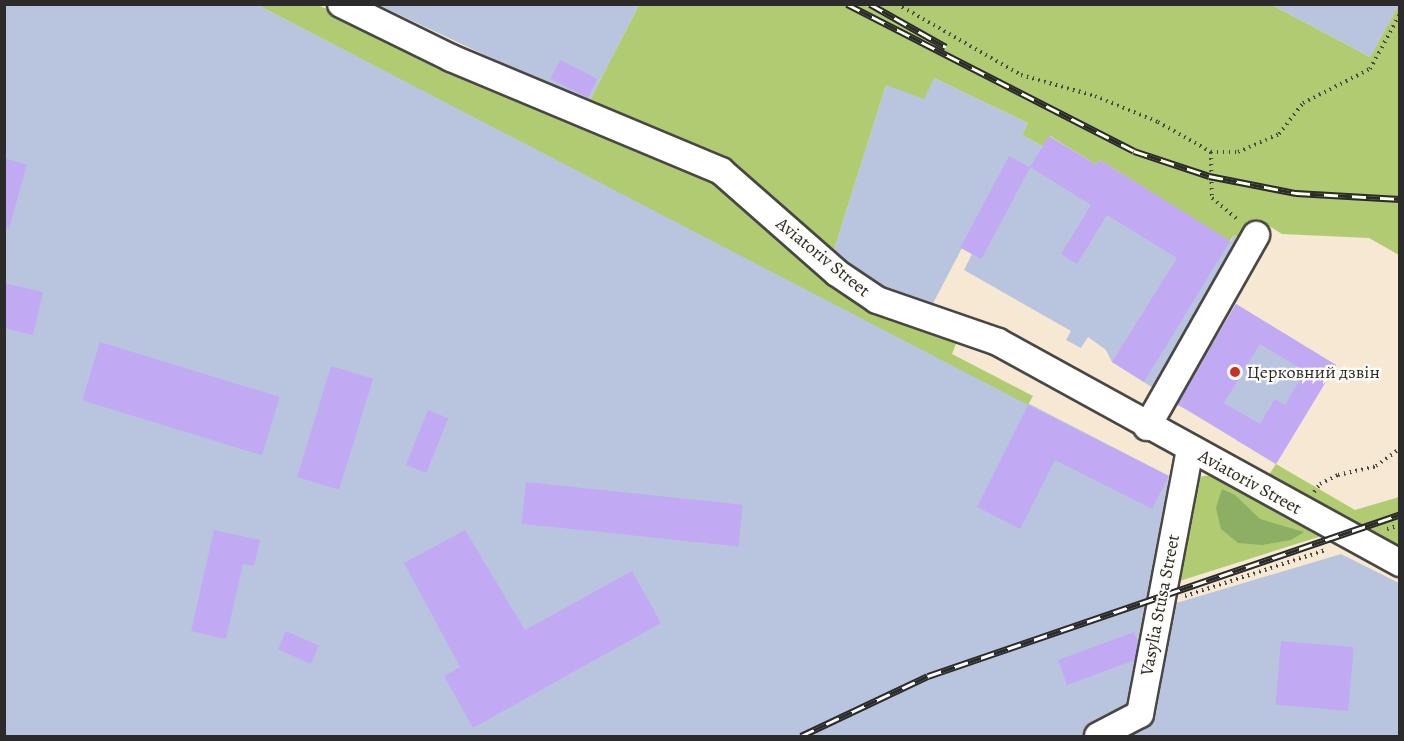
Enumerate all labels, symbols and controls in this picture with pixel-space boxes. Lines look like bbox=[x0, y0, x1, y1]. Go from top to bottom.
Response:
street label: Aviatoriv Street bbox=[772, 213, 874, 301]
place label: Церковний дзвін bbox=[1247, 361, 1380, 383]
marker: Церковний дзвін bbox=[1228, 365, 1242, 379]
street label: Aviatoriv Street bbox=[1195, 445, 1305, 519]
street label: Vasylia Stusa Street bbox=[1136, 533, 1184, 677]

